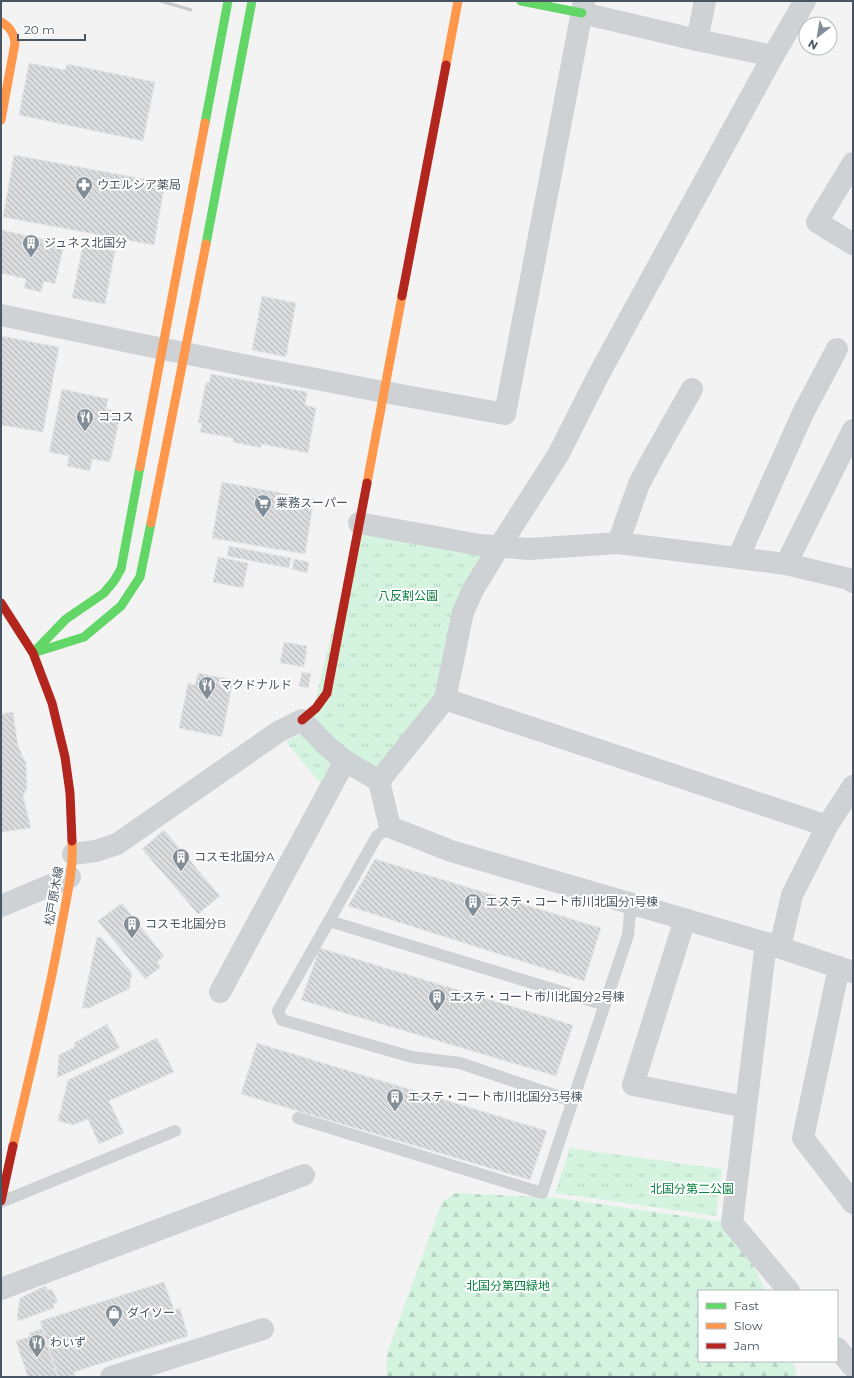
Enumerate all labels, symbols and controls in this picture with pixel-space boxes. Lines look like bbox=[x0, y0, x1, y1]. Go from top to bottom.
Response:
scale bar bbox=[18, 16, 85, 42]
north arrow bbox=[798, 16, 838, 56]
text: 20 m bbox=[24, 22, 55, 37]
text: N bbox=[805, 36, 820, 53]
pharmacy icon: ウエルシア薬局 bbox=[74, 175, 94, 200]
place label: ウエルシア薬局 bbox=[97, 177, 181, 192]
building icon: ジュネス北国分 bbox=[21, 233, 41, 258]
place label: ジュネス北国分 bbox=[44, 235, 127, 250]
restaurant icon: ココス bbox=[75, 407, 95, 432]
place label: ココス bbox=[98, 409, 134, 424]
supermarket icon: 業務スーパー bbox=[253, 493, 273, 518]
place label: 業務スーパー bbox=[276, 495, 348, 510]
park label: 八反割公園 bbox=[378, 588, 438, 603]
restaurant icon: マクドナルド bbox=[197, 675, 217, 700]
place label: マクドナルド bbox=[220, 677, 292, 692]
building icon: コスモ北国分A bbox=[171, 847, 191, 872]
place label: コスモ北国分A bbox=[194, 849, 275, 864]
street label: 松戸原木線 bbox=[41, 865, 66, 927]
building icon: エステ・コート市川北国分1号棟 bbox=[463, 892, 483, 917]
place label: エステ・コート市川北国分1号棟 bbox=[486, 894, 658, 909]
building icon: コスモ北国分B bbox=[122, 914, 142, 939]
place label: コスモ北国分B bbox=[145, 916, 226, 931]
building icon: エステ・コート市川北国分2号棟 bbox=[427, 987, 447, 1012]
place label: エステ・コート市川北国分2号棟 bbox=[450, 989, 625, 1004]
building icon: エステ・コート市川北国分3号棟 bbox=[385, 1087, 405, 1112]
place label: エステ・コート市川北国分3号棟 bbox=[408, 1089, 583, 1104]
park label: 北国分第二公園 bbox=[650, 1181, 734, 1196]
park label: 北国分第四緑地 bbox=[466, 1278, 550, 1293]
legend bbox=[698, 1290, 838, 1362]
text: Fast bbox=[734, 1298, 759, 1313]
shop icon: ダイソー bbox=[104, 1303, 124, 1328]
place label: ダイソー bbox=[127, 1305, 175, 1320]
text: Slow bbox=[734, 1318, 763, 1333]
restaurant icon: わいず bbox=[27, 1333, 47, 1358]
place label: わいず bbox=[50, 1335, 86, 1350]
text: Jam bbox=[733, 1338, 760, 1353]

